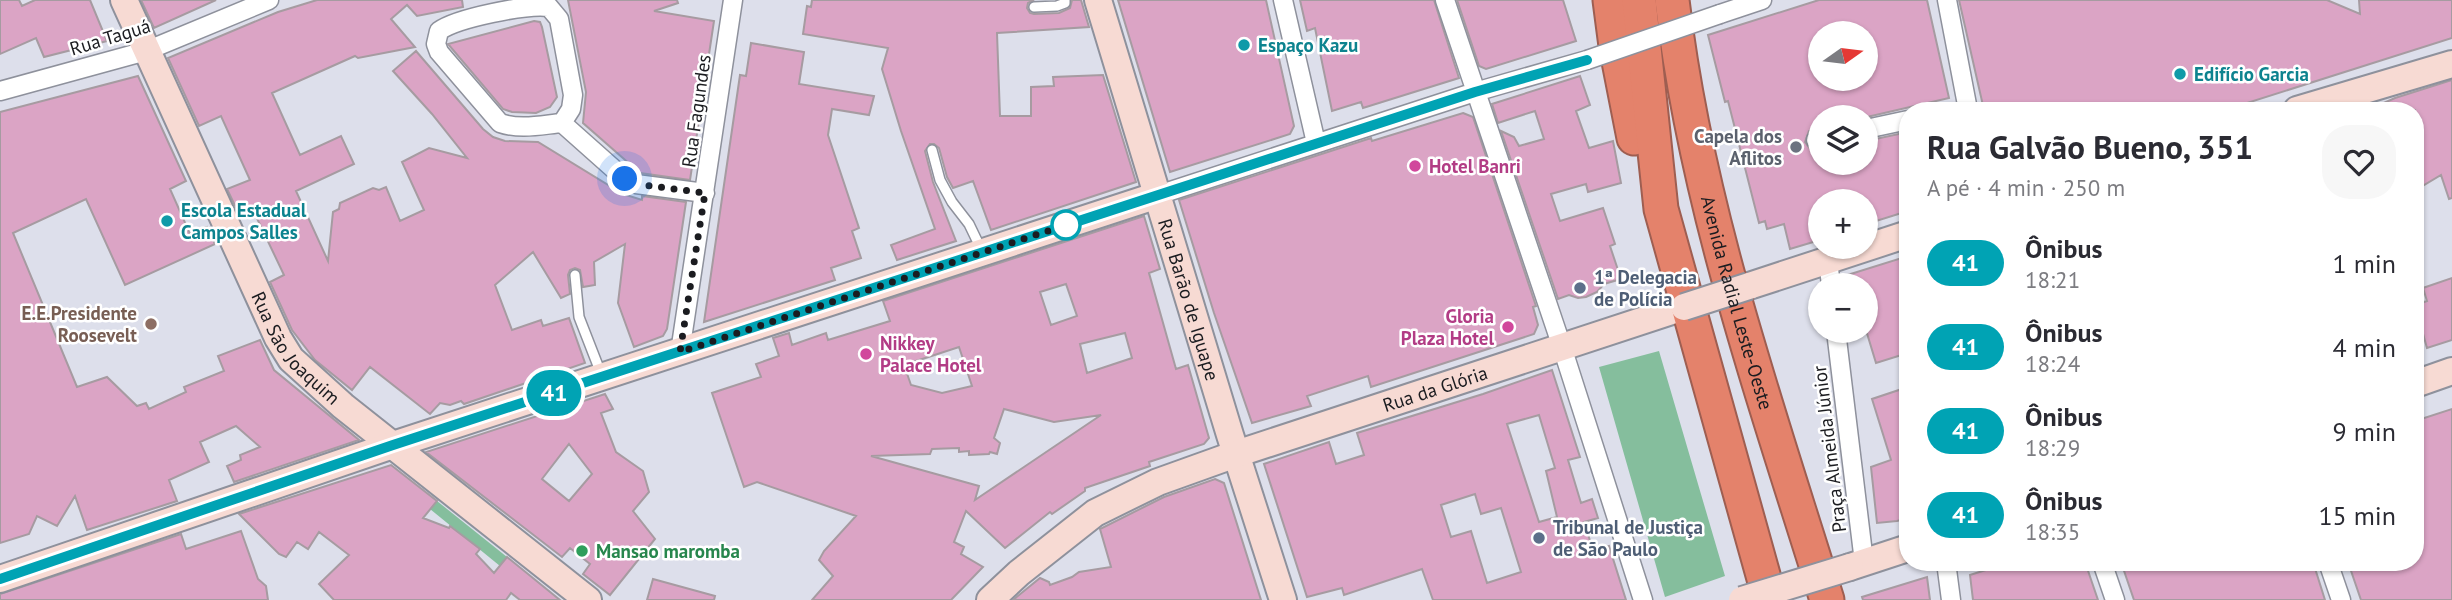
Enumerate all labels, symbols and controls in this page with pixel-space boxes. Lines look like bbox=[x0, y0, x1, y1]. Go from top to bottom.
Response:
street label: Rua Taguá bbox=[67, 13, 153, 61]
north arrow bbox=[1808, 21, 1878, 91]
map controls bbox=[1808, 21, 1878, 343]
place label: Espaço Kazu bbox=[1258, 33, 1358, 57]
marker: Espaço Kazu bbox=[1236, 37, 1252, 53]
street label: Rua Fagundes bbox=[676, 53, 716, 169]
place label: Edifício Garcia bbox=[2194, 62, 2309, 86]
marker: Edifício Garcia bbox=[2172, 66, 2188, 82]
button: layers bbox=[1808, 105, 1878, 175]
place label: Capela dos Aflitos bbox=[1694, 124, 1782, 170]
text: Rua Galvão Bueno, 351 bbox=[1927, 125, 2253, 168]
button: heart bbox=[2322, 125, 2396, 199]
marker: Capela dos Aflitos bbox=[1788, 139, 1804, 155]
place label: Hotel Banri bbox=[1429, 154, 1521, 178]
marker: Hotel Banri bbox=[1407, 158, 1423, 174]
your location bbox=[607, 161, 642, 196]
text: A pé · 4 min · 250 m bbox=[1927, 173, 2125, 202]
button: + bbox=[1808, 189, 1878, 259]
street label: Avenida Radial Leste-Oeste bbox=[1696, 193, 1778, 413]
place label: Escola Estadual Campos Salles bbox=[181, 198, 307, 244]
unlabelled marker bbox=[1051, 210, 1081, 240]
marker: Escola Estadual Campos Salles bbox=[159, 213, 175, 229]
street label: Rua Barão de Iguape bbox=[1153, 216, 1225, 383]
text: Ônibus bbox=[2025, 232, 2102, 265]
text: 41 bbox=[1952, 247, 1979, 278]
text: 1 min bbox=[2333, 247, 2396, 280]
place label: 1ª Delegacia de Polícia bbox=[1594, 265, 1697, 311]
text: 18:21 bbox=[2025, 265, 2080, 294]
button: − bbox=[1808, 273, 1878, 343]
marker: 1ª Delegacia de Polícia bbox=[1572, 280, 1588, 296]
street label: Rua São Joaquim bbox=[246, 288, 345, 410]
place label: E.E.Presidente Roosevelt bbox=[22, 301, 137, 347]
place label: Gloria Plaza Hotel bbox=[1401, 304, 1494, 350]
marker: E.E.Presidente Roosevelt bbox=[143, 316, 159, 332]
text: Ônibus bbox=[2025, 316, 2102, 349]
marker: Gloria Plaza Hotel bbox=[1500, 319, 1516, 335]
place label: Nikkey Palace Hotel bbox=[880, 331, 982, 377]
text: 41 bbox=[1952, 331, 1979, 362]
text: 4 min bbox=[2333, 331, 2396, 364]
marker: Nikkey Palace Hotel bbox=[858, 346, 874, 362]
text: 18:24 bbox=[2025, 349, 2080, 378]
street label: Rua da Glória bbox=[1379, 360, 1491, 417]
street label: Praça Almeida Júnior bbox=[1807, 364, 1851, 534]
line badge: 41 bbox=[522, 370, 586, 416]
text: 41 bbox=[540, 377, 568, 408]
text: Ônibus bbox=[2025, 400, 2102, 433]
text: 41 bbox=[1952, 415, 1979, 446]
text: 9 min bbox=[2333, 415, 2396, 448]
text: 18:29 bbox=[2025, 433, 2080, 462]
text: Ônibus bbox=[2025, 484, 2102, 517]
text: 41 bbox=[1952, 499, 1979, 530]
text: 15 min bbox=[2318, 499, 2396, 532]
place label: Tribunal de Justiça de São Paulo bbox=[1553, 515, 1703, 561]
text: 18:35 bbox=[2025, 517, 2080, 546]
marker: Tribunal de Justiça de São Paulo bbox=[1531, 530, 1547, 546]
place label: Mansao maromba bbox=[596, 539, 740, 563]
marker: Mansao maromba bbox=[574, 543, 590, 559]

